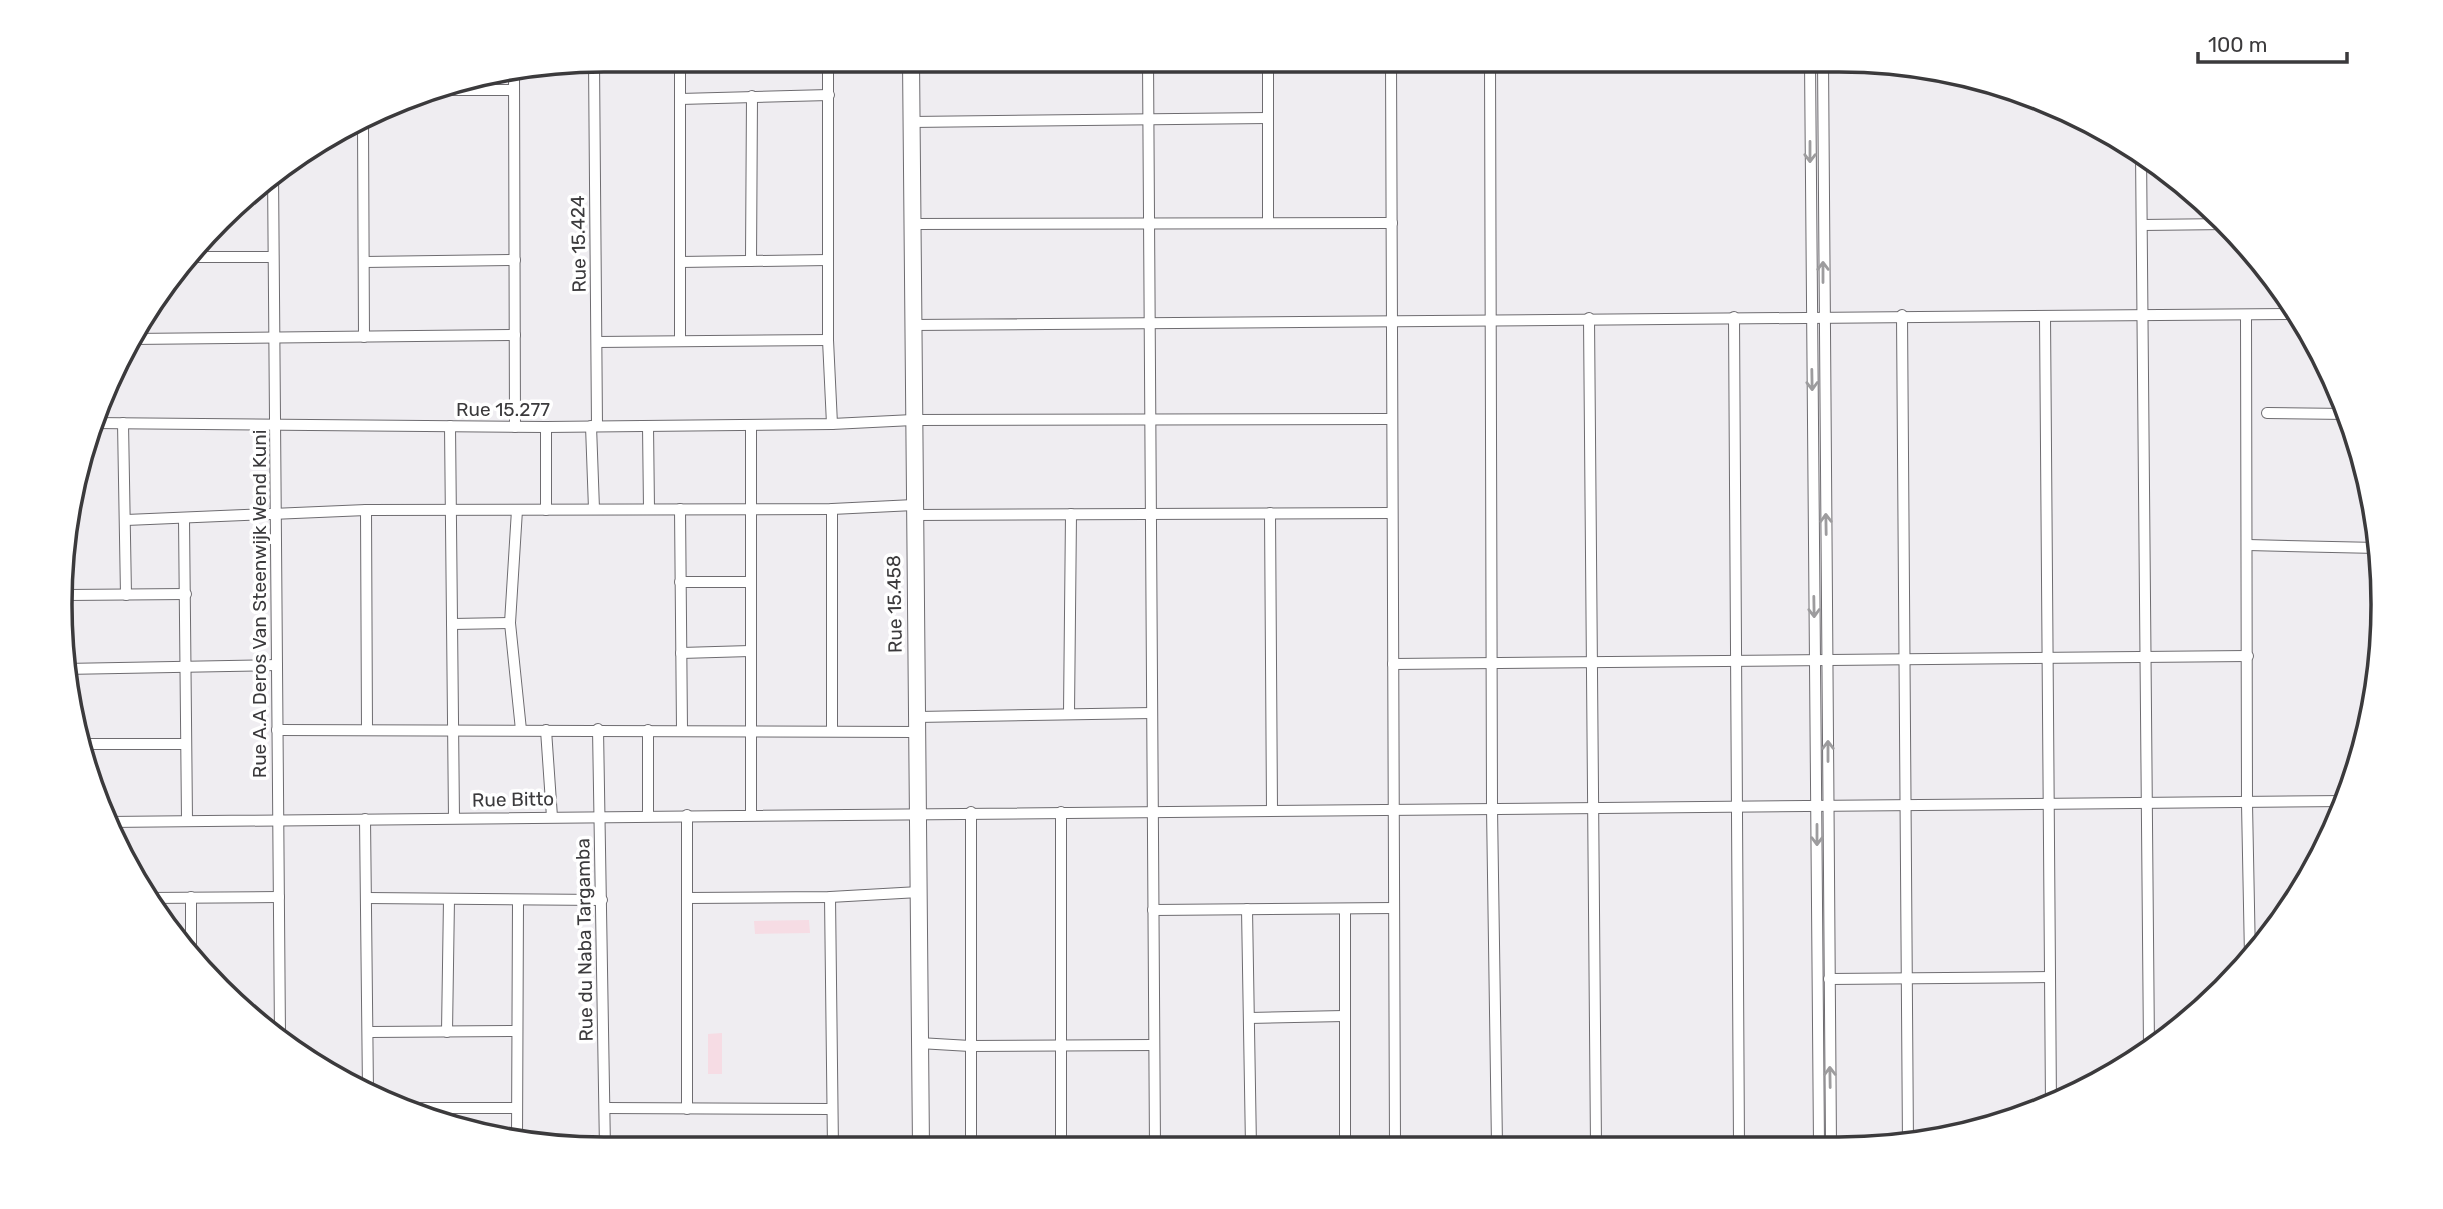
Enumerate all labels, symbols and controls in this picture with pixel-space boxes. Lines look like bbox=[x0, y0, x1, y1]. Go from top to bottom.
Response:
scale bar bbox=[2198, 21, 2347, 65]
text: 100 m bbox=[2208, 32, 2267, 57]
one-way arrow bbox=[1803, 141, 1817, 164]
street label: Rue 15.424 bbox=[566, 195, 591, 293]
one-way arrow bbox=[1816, 261, 1830, 284]
one-way arrow bbox=[1805, 368, 1818, 391]
street label: Rue 15.277 bbox=[456, 398, 550, 421]
street label: Rue A.A Deros Van Steenwijk Wend Kuni bbox=[248, 430, 271, 778]
one-way arrow bbox=[1819, 513, 1833, 536]
street label: Rue 15.458 bbox=[882, 555, 907, 653]
one-way arrow bbox=[1807, 595, 1820, 618]
one-way arrow bbox=[1821, 740, 1835, 763]
street label: Rue Bitto bbox=[472, 787, 554, 812]
one-way arrow bbox=[1810, 823, 1824, 846]
street label: Rue du Naba Targamba bbox=[571, 838, 598, 1042]
one-way arrow bbox=[1823, 1066, 1837, 1089]

